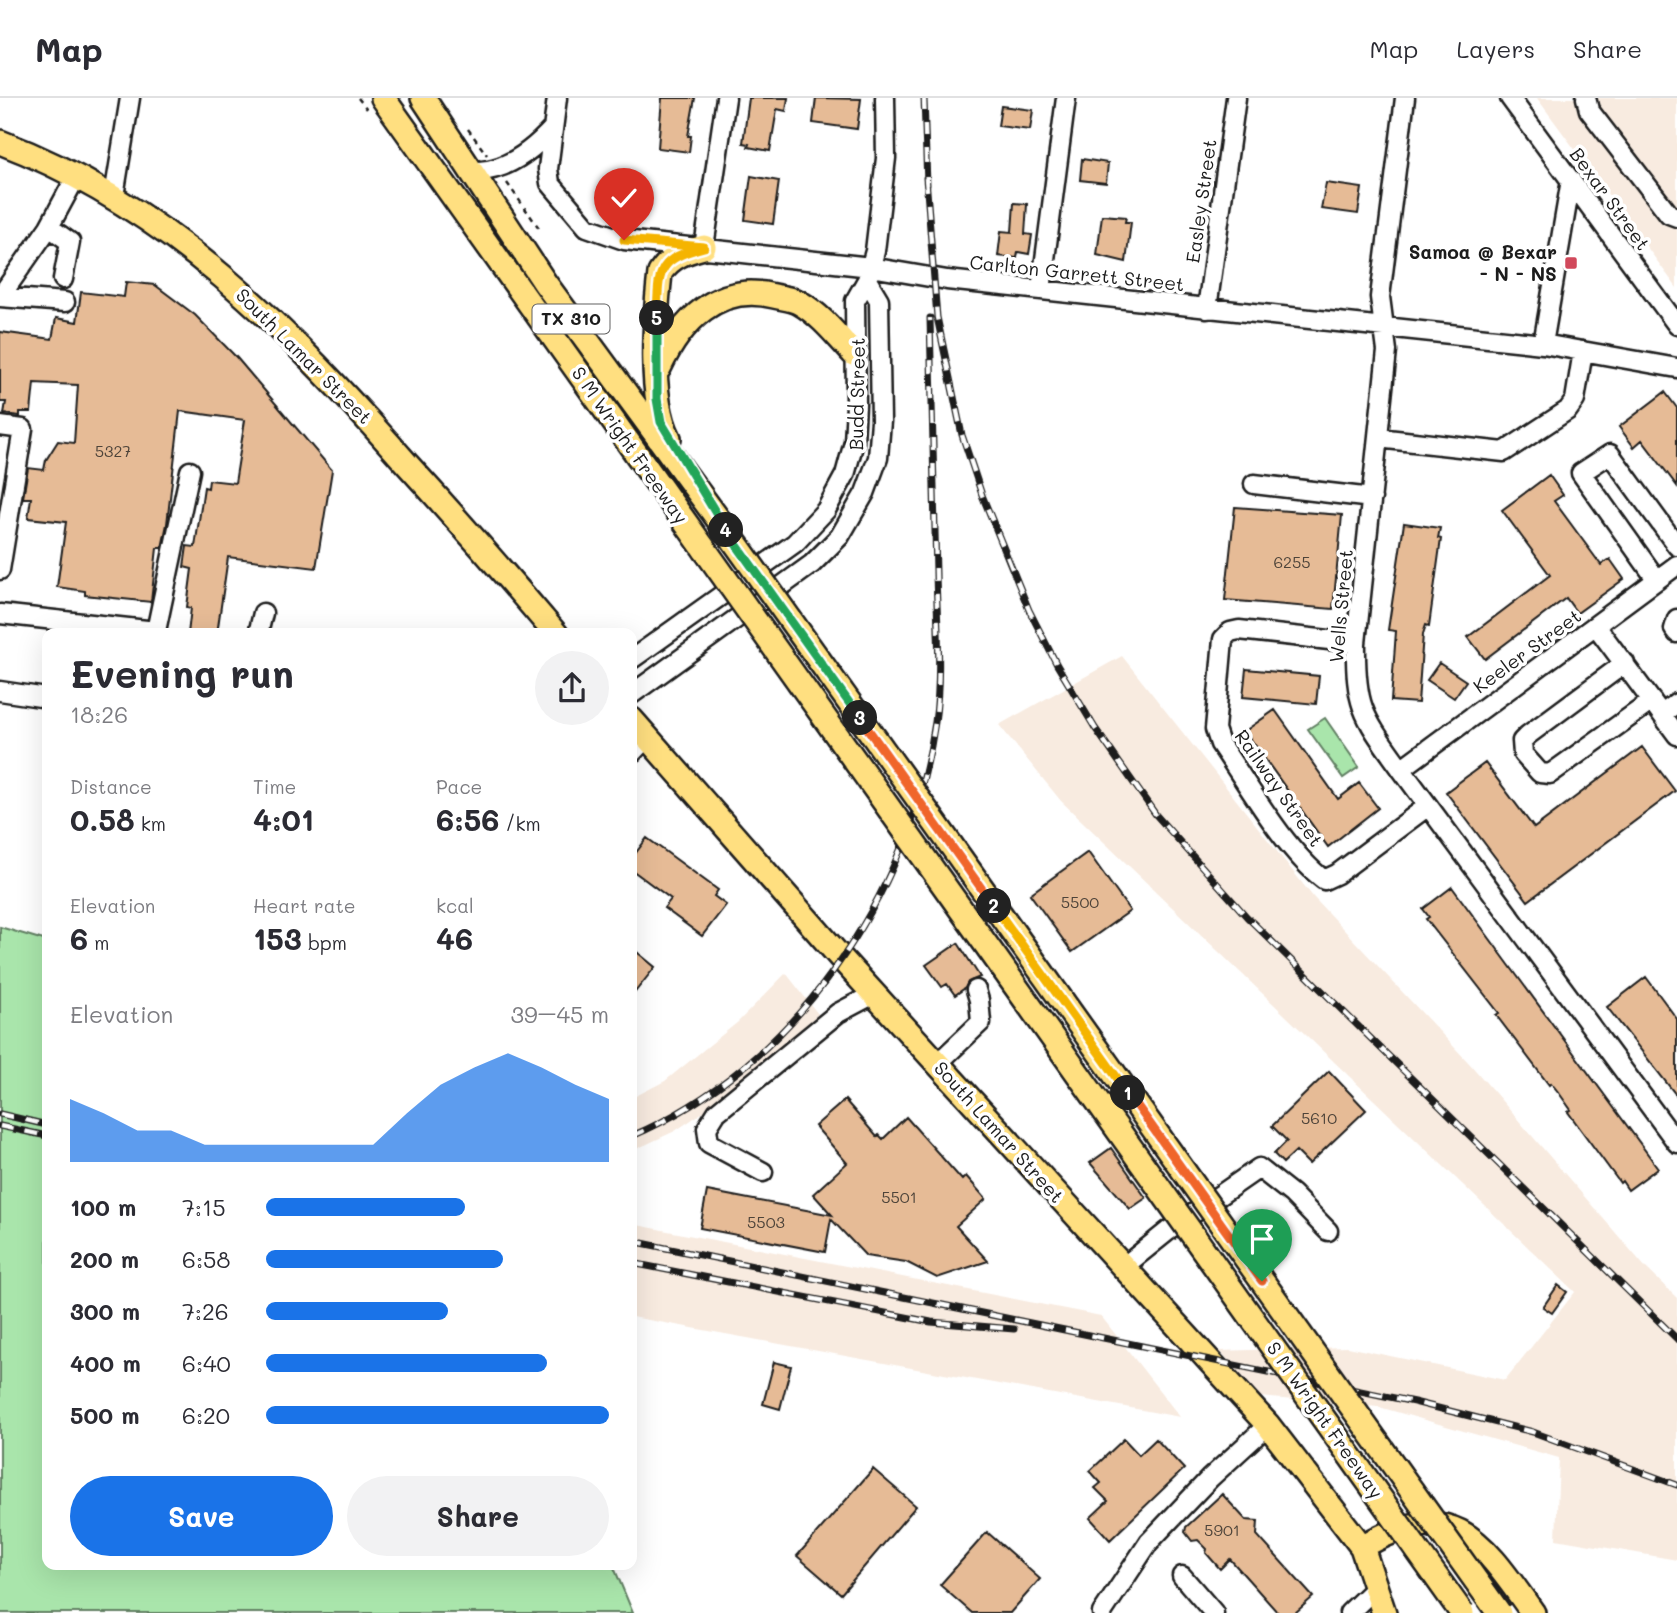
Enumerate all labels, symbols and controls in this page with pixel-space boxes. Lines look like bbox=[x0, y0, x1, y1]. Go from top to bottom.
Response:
text: Map bbox=[35, 27, 103, 70]
text: Map bbox=[1370, 33, 1418, 64]
text: Layers bbox=[1456, 33, 1535, 64]
text: Share bbox=[1573, 33, 1642, 64]
street label: Easley Street bbox=[1179, 137, 1222, 265]
street label: Bexar Street bbox=[1565, 142, 1656, 255]
pin bbox=[594, 168, 654, 240]
icon: check bbox=[605, 179, 643, 217]
place label: Samoa @ Bexar - N - NS bbox=[1409, 239, 1557, 286]
street label: Carlton Garrett Street bbox=[968, 249, 1186, 296]
marker: Samoa @ Bexar - N - NS bbox=[1563, 255, 1579, 271]
street label: South Lamar Street bbox=[231, 282, 378, 429]
pin: 5 bbox=[640, 300, 674, 336]
road number: TX 310 bbox=[532, 304, 610, 334]
text: 5 bbox=[651, 305, 662, 330]
street label: Budd Street bbox=[843, 337, 870, 451]
street label: S M Wright Freeway bbox=[567, 361, 694, 528]
house number: 5327 bbox=[95, 440, 131, 461]
pin: 4 bbox=[708, 512, 744, 548]
text: 4 bbox=[719, 517, 732, 542]
street label: Wells Street bbox=[1323, 548, 1358, 664]
house number: 6255 bbox=[1273, 551, 1311, 572]
street label: Keeler Street bbox=[1468, 603, 1586, 698]
text: Evening run bbox=[70, 648, 294, 698]
button: share bbox=[535, 651, 609, 725]
text: 18:26 bbox=[70, 699, 128, 729]
pin: 3 bbox=[842, 700, 878, 736]
text: 3 bbox=[854, 705, 865, 730]
street label: Railway Street bbox=[1230, 724, 1329, 851]
text: Distance bbox=[70, 774, 152, 799]
text: Time bbox=[253, 774, 296, 799]
text: Pace bbox=[436, 774, 482, 799]
text: 0.58 bbox=[70, 799, 135, 839]
text: 4:01 bbox=[253, 799, 314, 839]
text: 6:56 bbox=[436, 799, 499, 839]
text: km bbox=[135, 811, 166, 836]
text: /km bbox=[499, 811, 541, 836]
pin: 2 bbox=[976, 888, 1012, 924]
house number: 5500 bbox=[1061, 891, 1099, 912]
text: Elevation bbox=[70, 893, 155, 918]
text: Heart rate bbox=[253, 893, 356, 918]
text: kcal bbox=[436, 893, 474, 918]
text: 2 bbox=[988, 893, 999, 918]
text: 6 bbox=[70, 918, 88, 958]
text: 153 bbox=[253, 918, 302, 958]
text: 46 bbox=[436, 918, 473, 958]
text: m bbox=[88, 930, 109, 955]
text: bpm bbox=[302, 930, 347, 955]
text: Elevation bbox=[70, 999, 173, 1029]
text: 39–45 m bbox=[510, 999, 609, 1029]
street label: South Lamar Street bbox=[929, 1056, 1070, 1208]
pin: 1 bbox=[1110, 1076, 1146, 1110]
text: 1 bbox=[1123, 1080, 1132, 1105]
house number: 5610 bbox=[1301, 1107, 1337, 1128]
house number: 5501 bbox=[881, 1186, 917, 1207]
text: 100 m bbox=[70, 1192, 136, 1222]
text: 7:15 bbox=[182, 1192, 226, 1222]
pin bbox=[1232, 1209, 1292, 1281]
house number: 5503 bbox=[747, 1211, 785, 1232]
icon: arrive bbox=[1243, 1220, 1281, 1258]
text: 200 m bbox=[70, 1244, 139, 1274]
text: 6:58 bbox=[182, 1244, 230, 1274]
text: 300 m bbox=[70, 1296, 140, 1326]
text: 7:26 bbox=[182, 1296, 229, 1326]
street label: S M Wright Freeway bbox=[1262, 1336, 1389, 1503]
text: 400 m bbox=[70, 1348, 141, 1378]
text: 6:40 bbox=[182, 1348, 231, 1378]
text: 500 m bbox=[70, 1400, 140, 1430]
text: 6:20 bbox=[182, 1400, 230, 1430]
button: Save bbox=[70, 1476, 333, 1556]
button: Share bbox=[347, 1476, 609, 1556]
house number: 5901 bbox=[1204, 1519, 1240, 1540]

